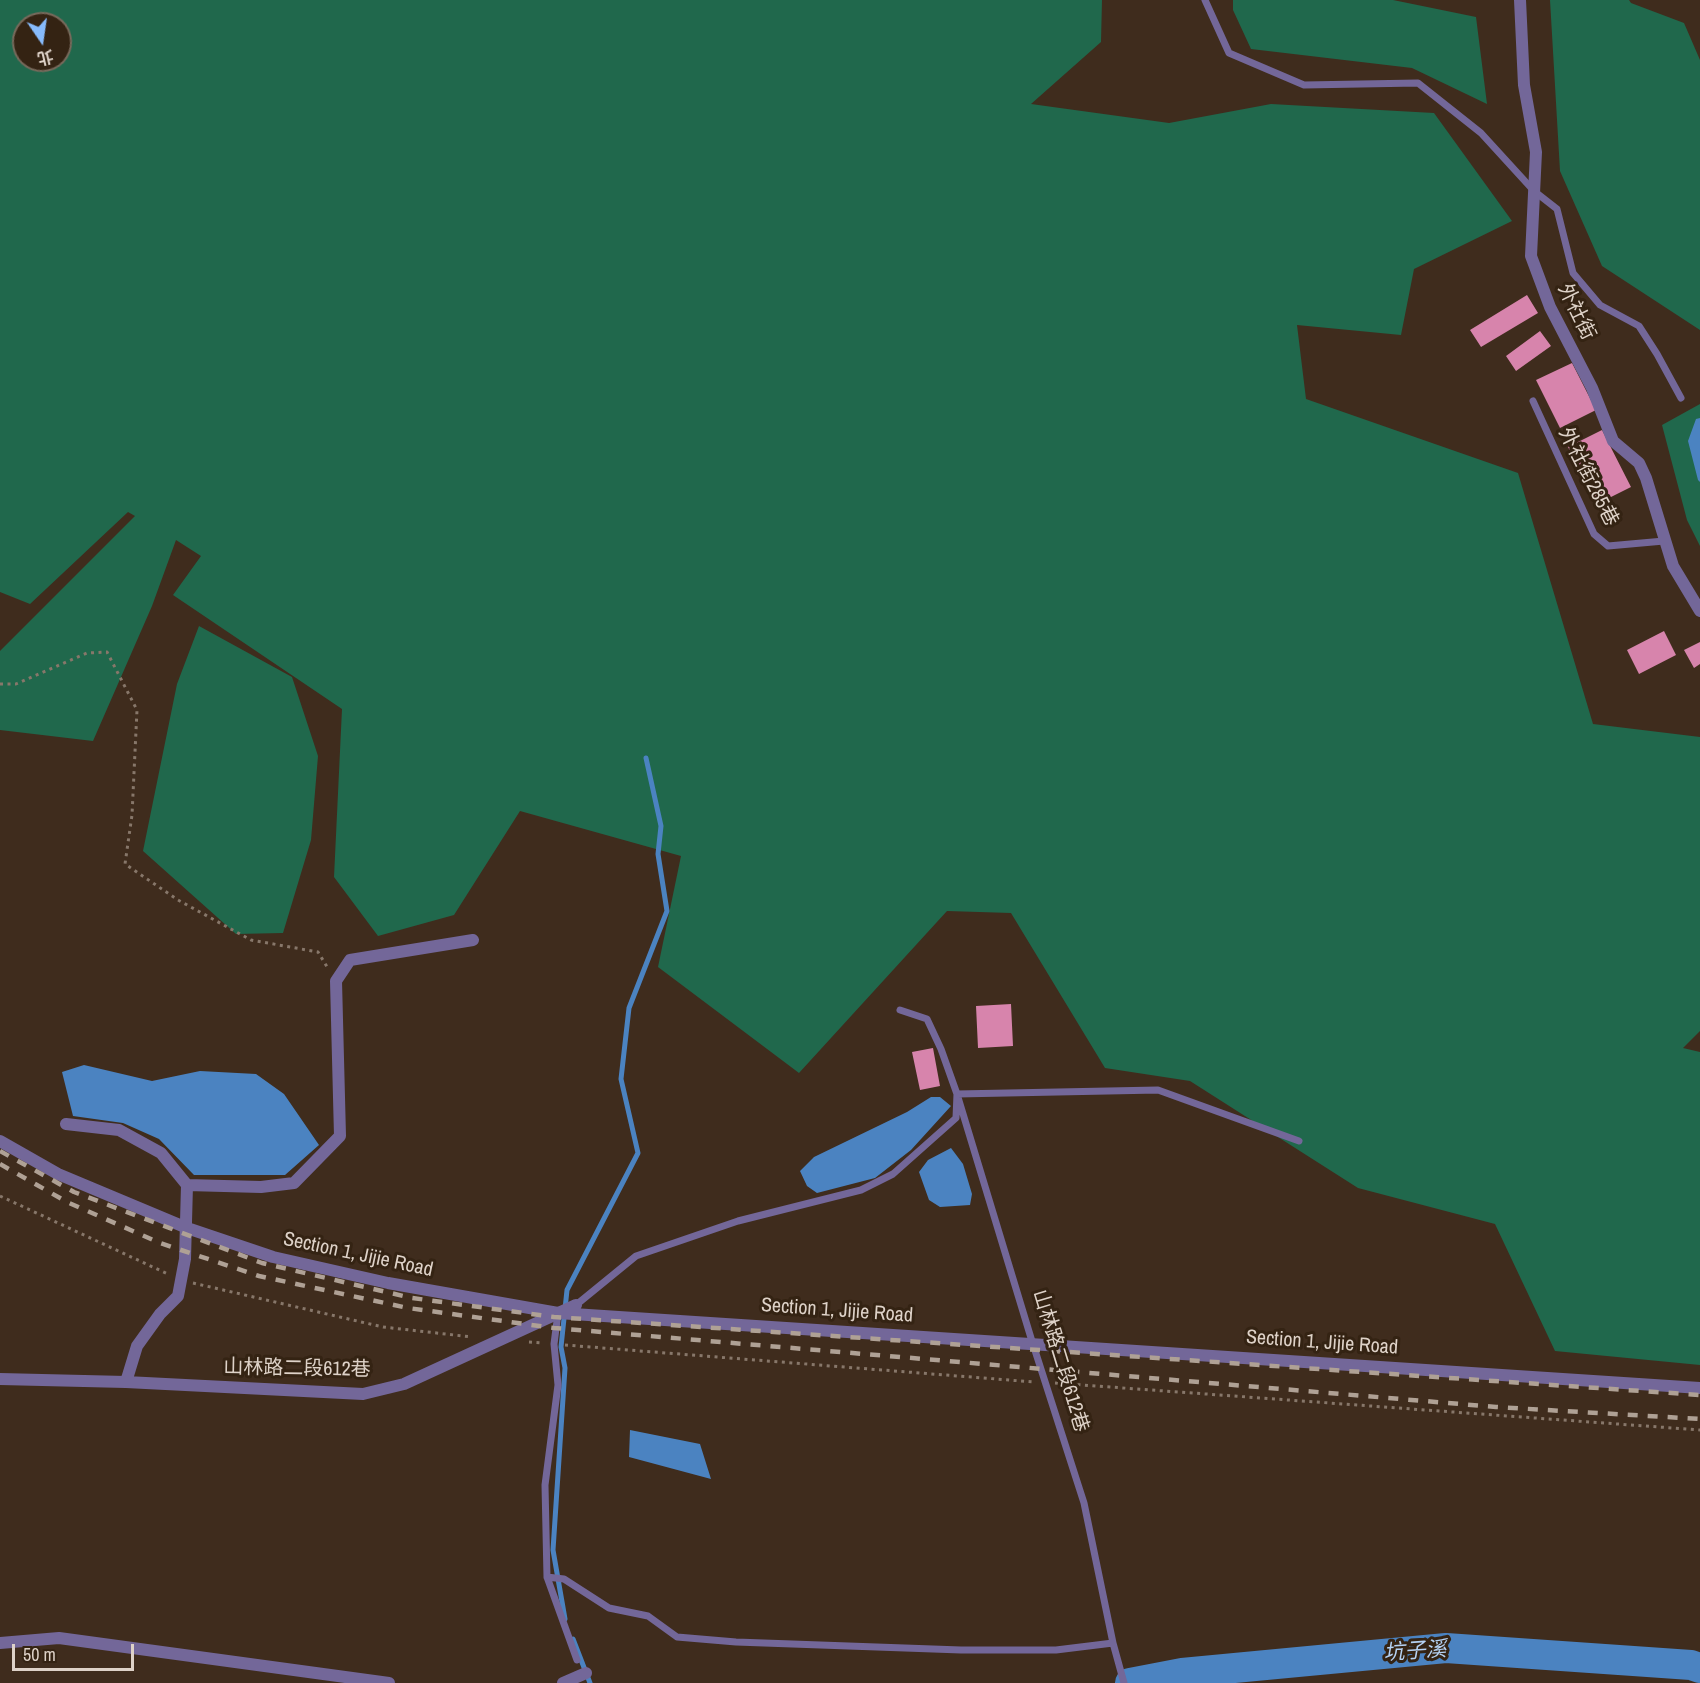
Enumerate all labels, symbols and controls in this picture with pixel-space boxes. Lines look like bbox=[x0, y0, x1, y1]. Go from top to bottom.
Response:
north arrow bbox=[12, 12, 72, 72]
text: 北 bbox=[35, 45, 56, 70]
street label: 外社街 bbox=[1552, 280, 1600, 344]
street label: 外社街285巷 bbox=[1553, 424, 1623, 530]
street label: Section 1, Jijie Road bbox=[281, 1227, 435, 1283]
street label: 山林路二段612巷 bbox=[1027, 1287, 1093, 1435]
street label: Section 1, Jijie Road bbox=[760, 1294, 914, 1328]
street label: Section 1, Jijie Road bbox=[1245, 1326, 1399, 1360]
street label: 山林路二段612巷 bbox=[223, 1356, 371, 1382]
scale bar bbox=[15, 1632, 136, 1670]
water label: 坑子溪 bbox=[1383, 1637, 1447, 1667]
text: 50 m bbox=[23, 1642, 56, 1667]

